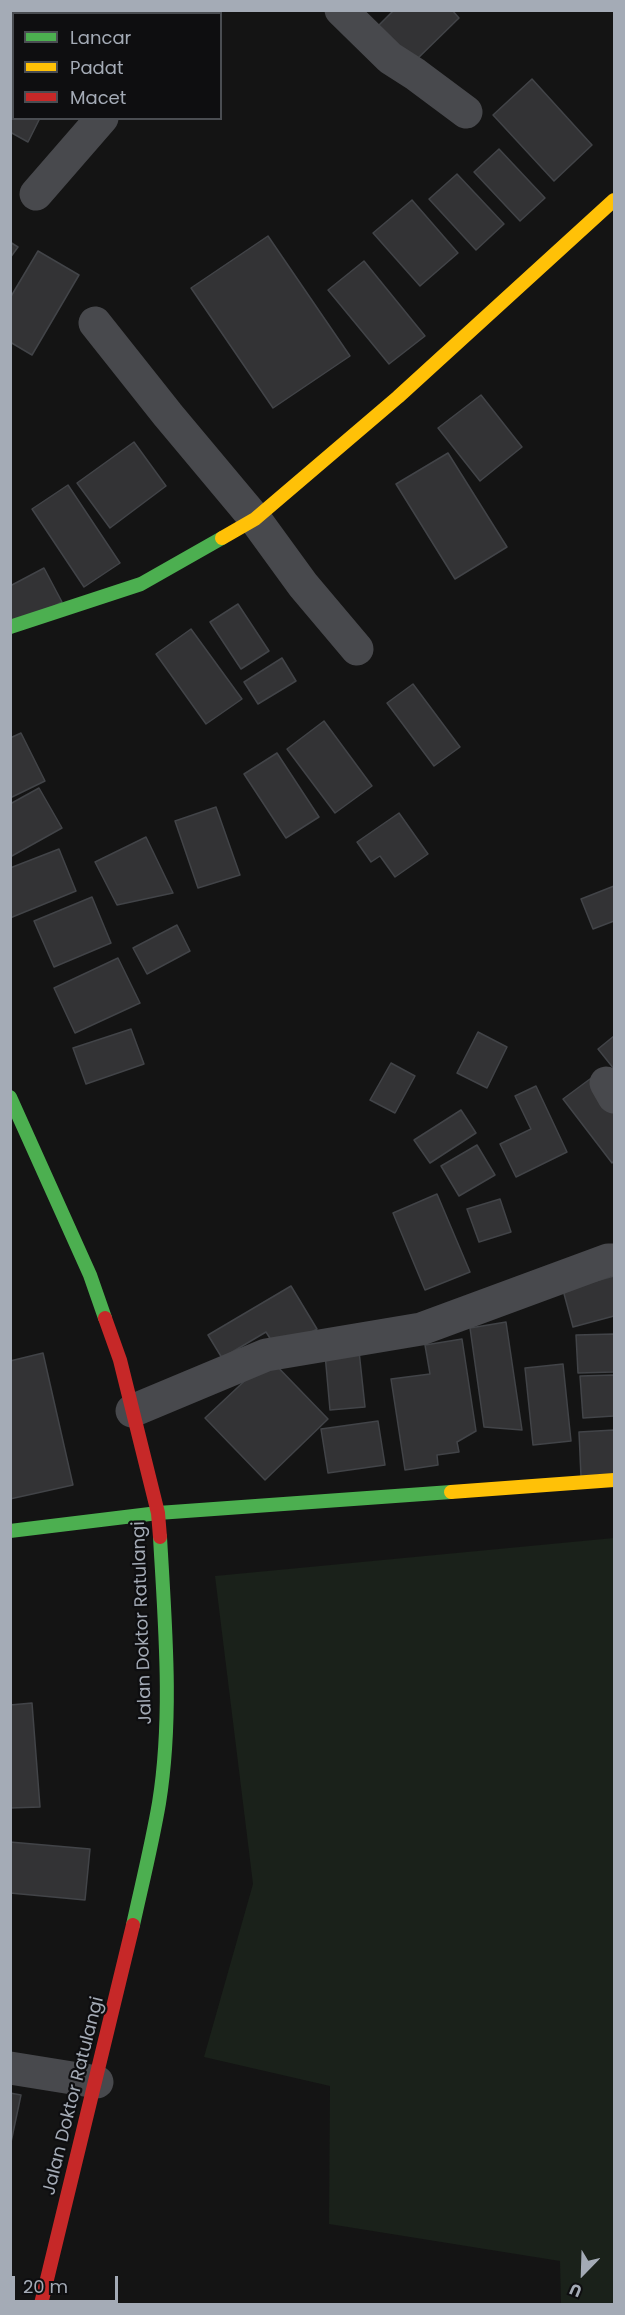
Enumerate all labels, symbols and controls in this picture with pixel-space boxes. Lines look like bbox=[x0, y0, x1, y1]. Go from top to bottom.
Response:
legend bbox=[12, 12, 222, 120]
text: Lancar bbox=[70, 25, 131, 50]
text: Padat bbox=[70, 55, 123, 80]
text: Macet bbox=[70, 85, 126, 110]
street label: Jalan Doktor Ratulangi bbox=[129, 1521, 157, 1725]
street label: Jalan Doktor Ratulangi bbox=[39, 1995, 109, 2197]
north arrow bbox=[553, 2243, 613, 2303]
scale bar bbox=[15, 2264, 122, 2302]
text: 20 m bbox=[23, 2274, 68, 2299]
text: U bbox=[566, 2277, 585, 2303]

